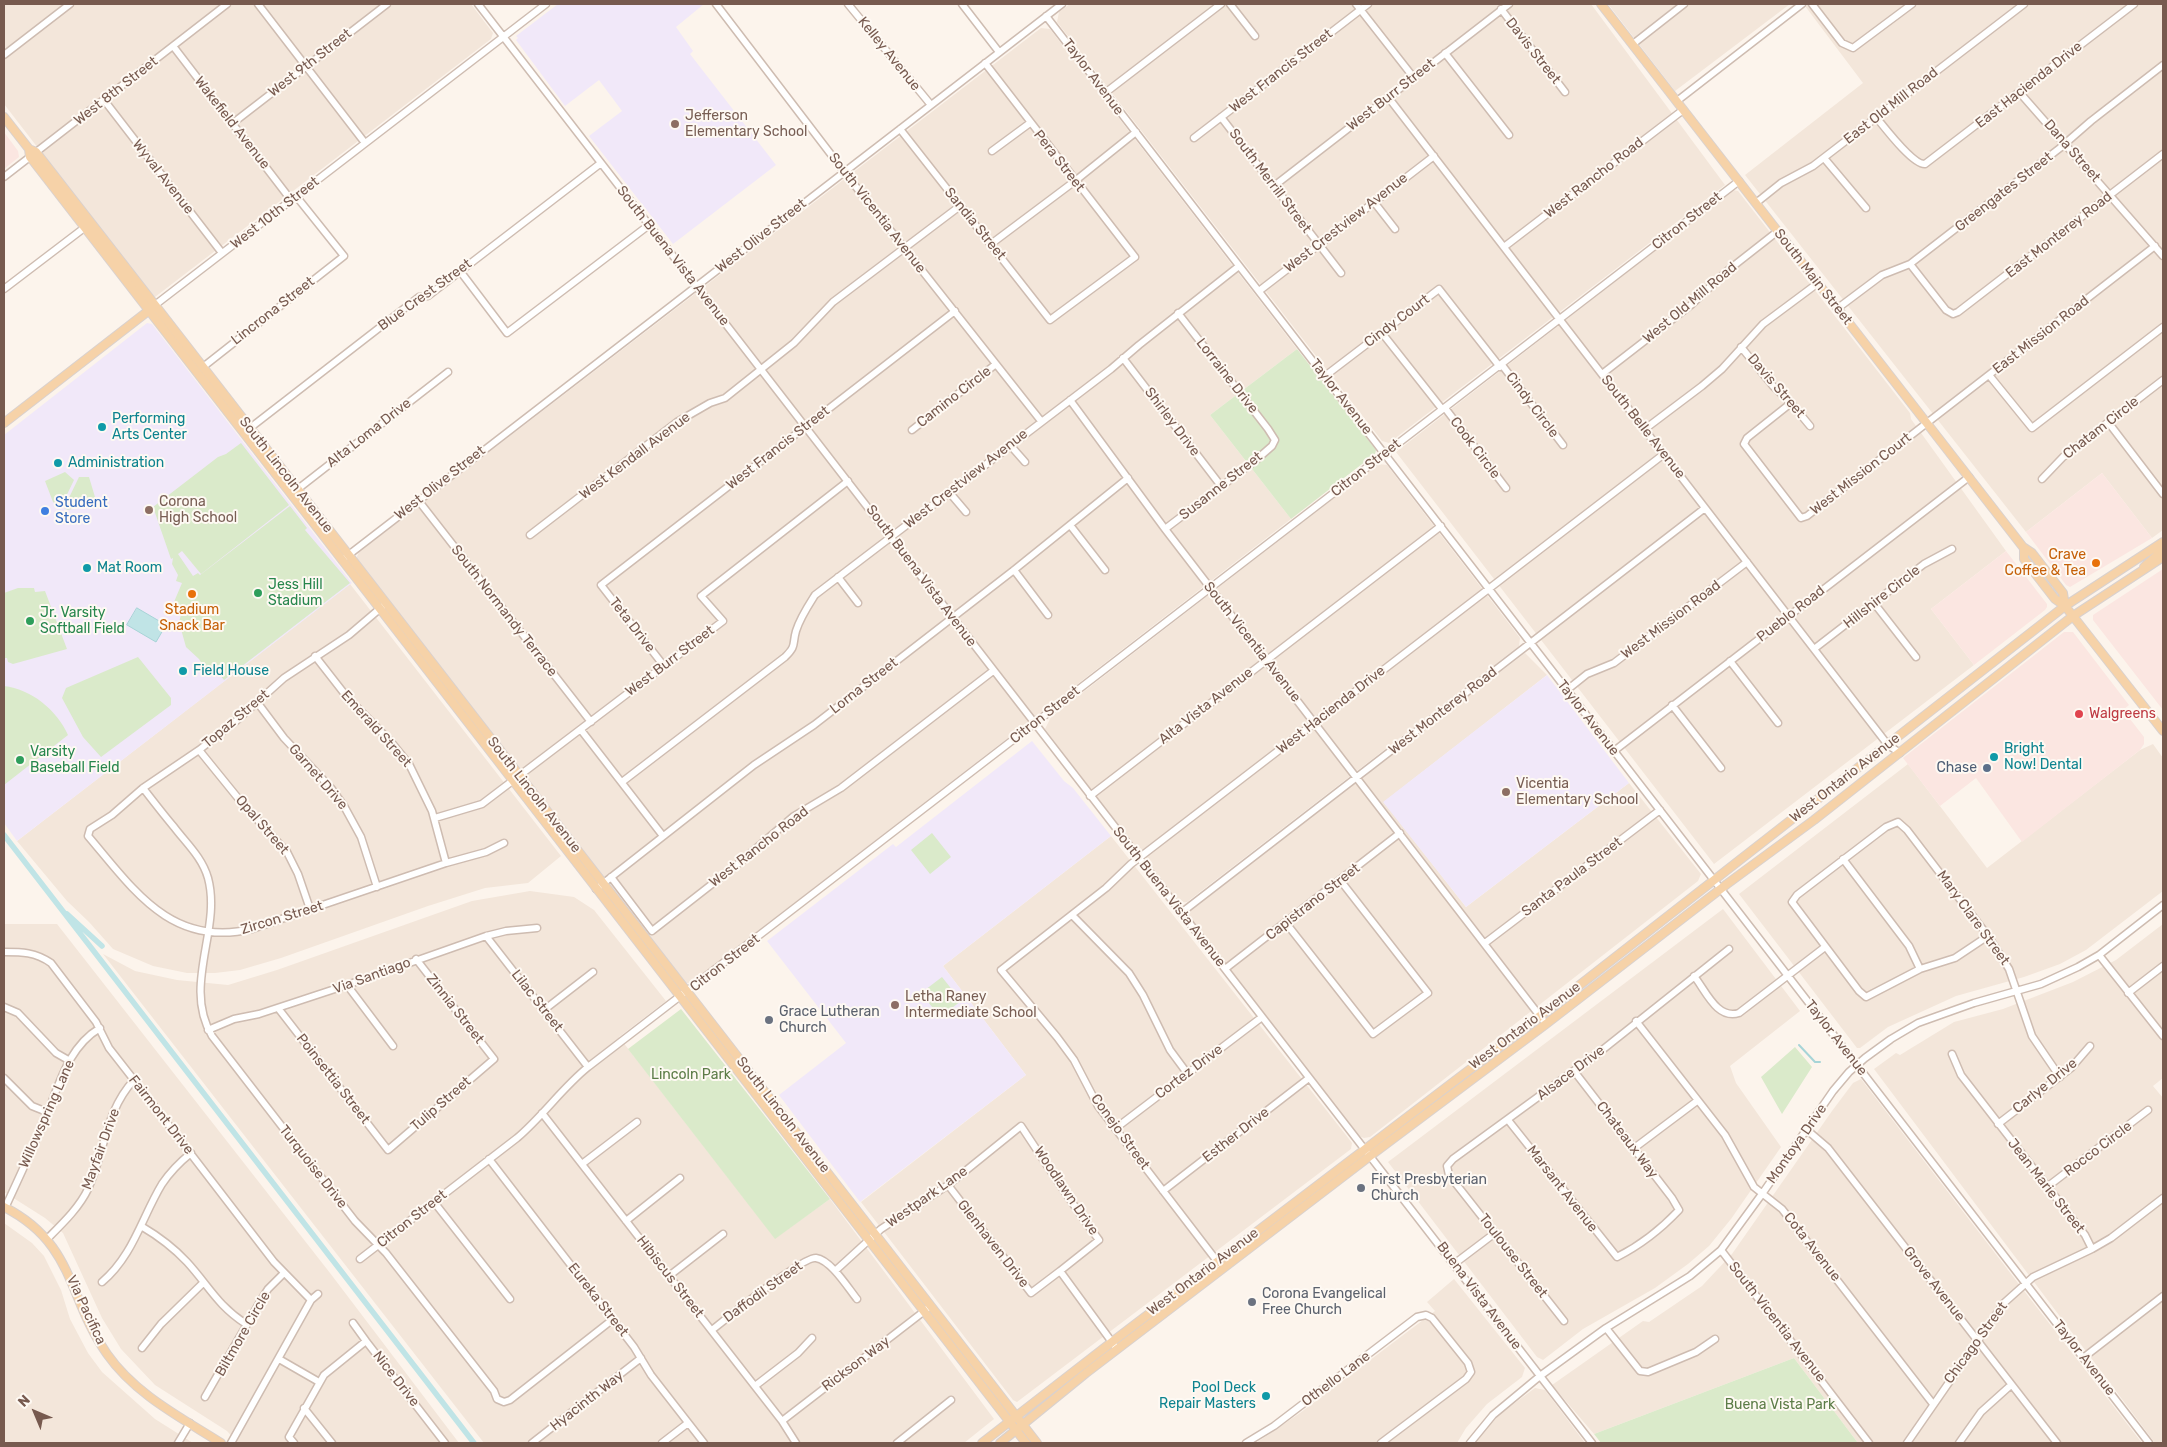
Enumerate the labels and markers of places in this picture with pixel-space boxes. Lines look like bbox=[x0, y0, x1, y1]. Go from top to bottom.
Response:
place label: Jefferson Elementary School bbox=[685, 108, 808, 140]
marker: Jefferson Elementary School bbox=[669, 118, 681, 130]
place label: Performing Arts Center bbox=[112, 411, 187, 444]
marker: Performing Arts Center bbox=[96, 421, 108, 433]
place label: Administration bbox=[68, 455, 164, 471]
marker: Administration bbox=[52, 457, 64, 469]
place label: Corona High School bbox=[159, 494, 237, 526]
place label: Student Store bbox=[55, 495, 108, 528]
marker: Corona High School bbox=[143, 504, 155, 516]
marker: Student Store bbox=[39, 505, 51, 517]
place label: Crave Coffee & Tea bbox=[2005, 547, 2086, 580]
marker: Crave Coffee & Tea bbox=[2090, 557, 2102, 569]
place label: Mat Room bbox=[97, 560, 162, 576]
marker: Mat Room bbox=[81, 562, 93, 574]
place label: Jess Hill Stadium bbox=[268, 577, 323, 610]
marker: Jess Hill Stadium bbox=[252, 587, 264, 599]
marker: Stadium Snack Bar bbox=[186, 588, 198, 600]
place label: Stadium Snack Bar bbox=[159, 602, 225, 634]
place label: Jr. Varsity Softball Field bbox=[40, 605, 125, 638]
marker: Jr. Varsity Softball Field bbox=[24, 615, 36, 627]
place label: Field House bbox=[193, 663, 269, 679]
marker: Field House bbox=[177, 665, 189, 677]
place label: Walgreens bbox=[2089, 706, 2156, 722]
marker: Walgreens bbox=[2073, 708, 2085, 720]
place label: Bright Now! Dental bbox=[2004, 741, 2082, 774]
place label: Varsity Baseball Field bbox=[30, 744, 119, 776]
marker: Bright Now! Dental bbox=[1988, 751, 2000, 763]
marker: Varsity Baseball Field bbox=[14, 754, 26, 766]
place label: Chase bbox=[1936, 760, 1977, 776]
marker: Chase bbox=[1981, 762, 1993, 774]
place label: Vicentia Elementary School bbox=[1516, 776, 1639, 809]
marker: Vicentia Elementary School bbox=[1500, 786, 1512, 798]
place label: Letha Raney Intermediate School bbox=[905, 989, 1037, 1022]
marker: Letha Raney Intermediate School bbox=[889, 999, 901, 1011]
place label: Grace Lutheran Church bbox=[779, 1004, 880, 1036]
marker: Grace Lutheran Church bbox=[763, 1014, 775, 1026]
place label: First Presbyterian Church bbox=[1371, 1172, 1487, 1204]
marker: First Presbyterian Church bbox=[1355, 1182, 1367, 1194]
place label: Corona Evangelical Free Church bbox=[1262, 1286, 1386, 1318]
marker: Corona Evangelical Free Church bbox=[1246, 1296, 1258, 1308]
place label: Pool Deck Repair Masters bbox=[1159, 1380, 1256, 1412]
marker: Pool Deck Repair Masters bbox=[1260, 1390, 1272, 1402]

